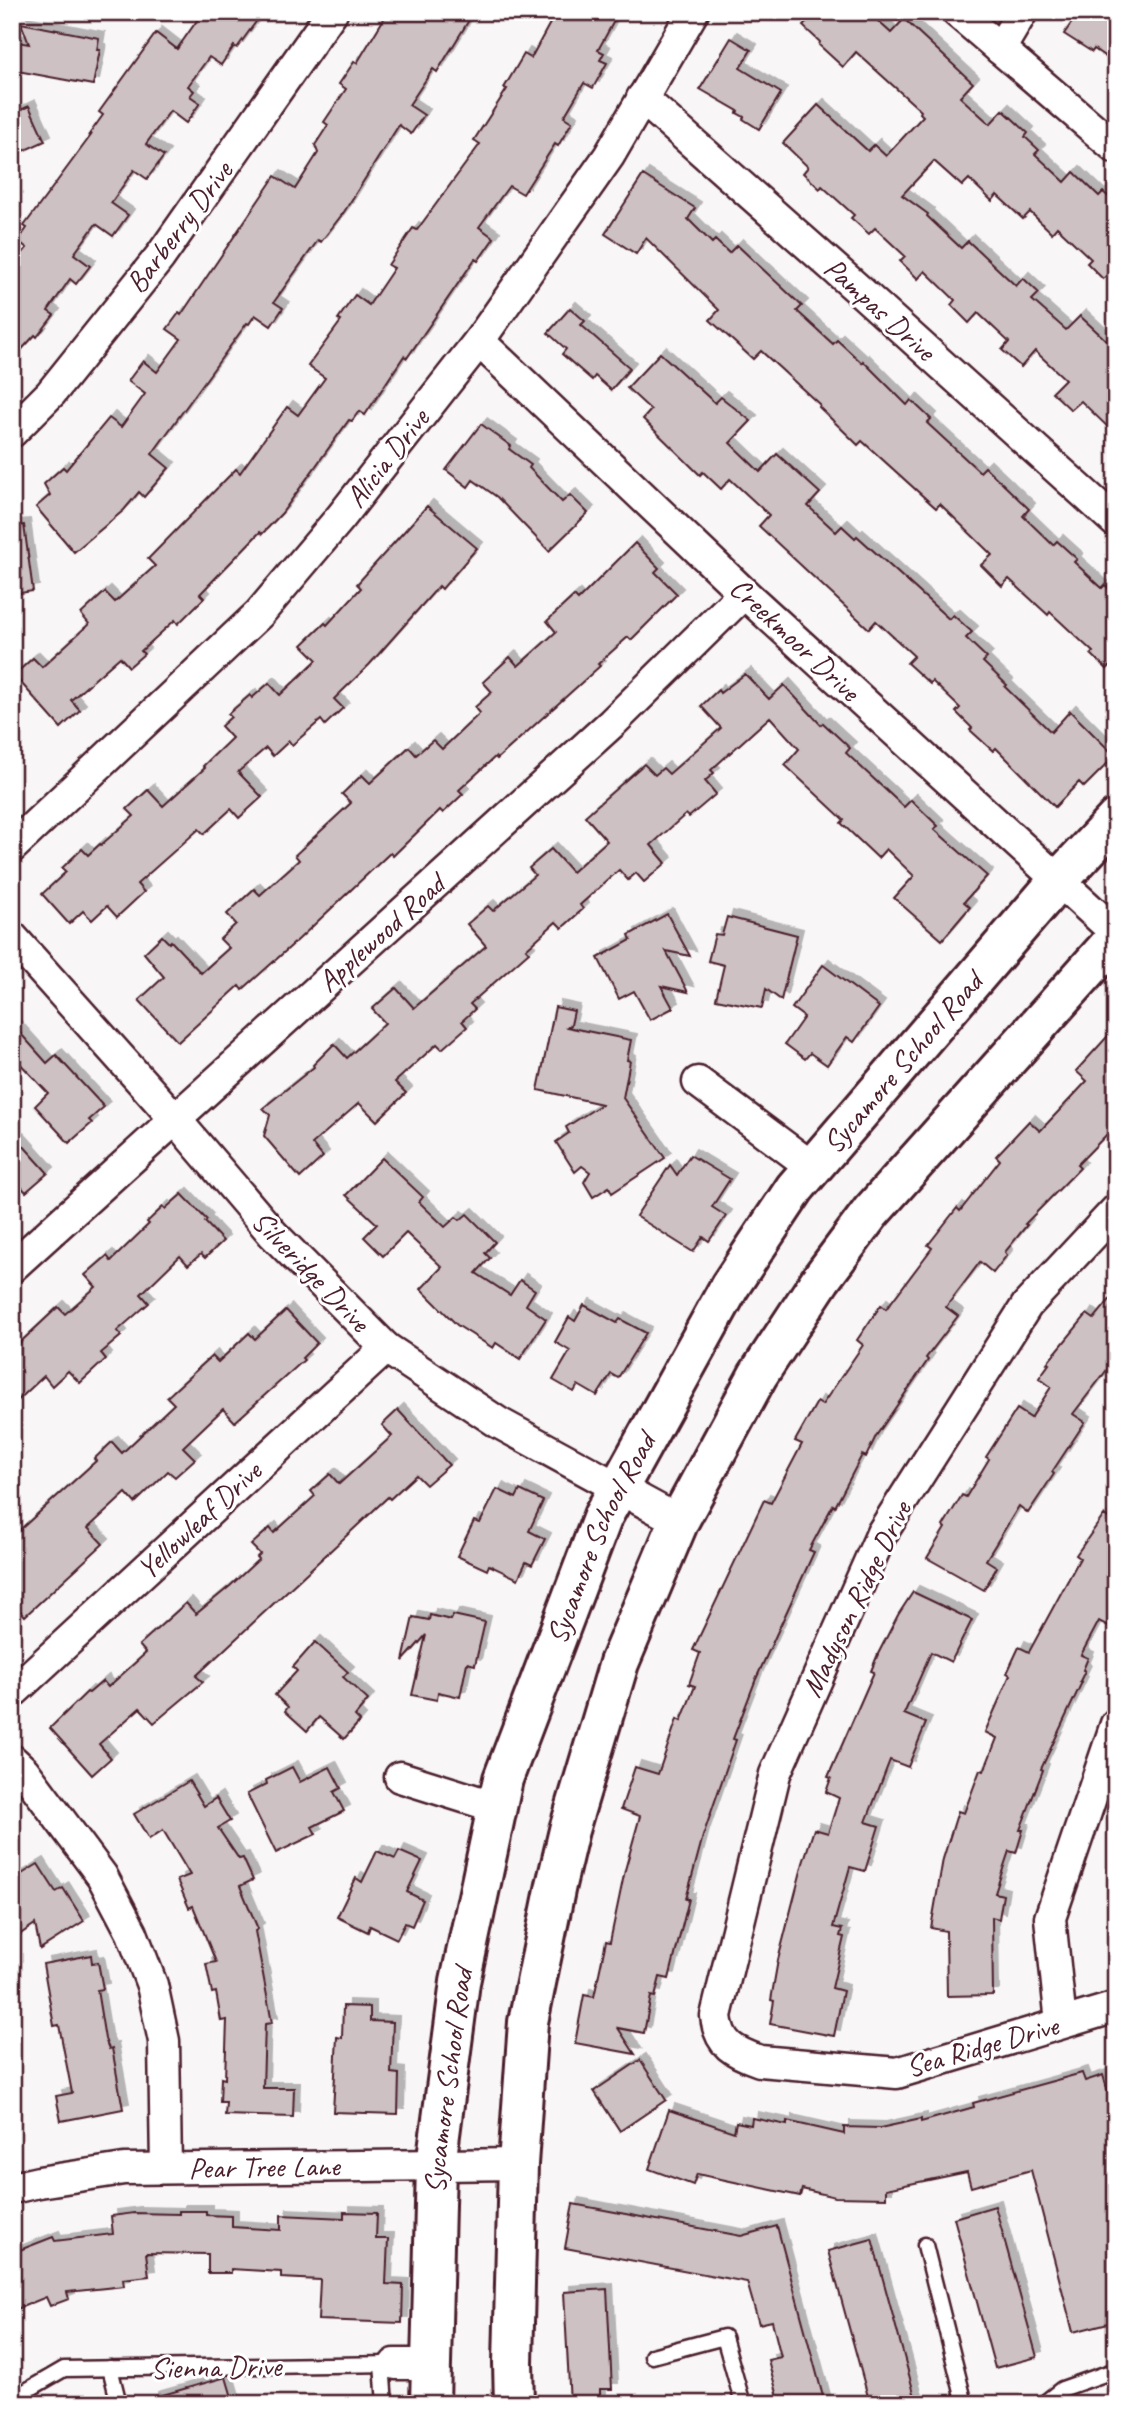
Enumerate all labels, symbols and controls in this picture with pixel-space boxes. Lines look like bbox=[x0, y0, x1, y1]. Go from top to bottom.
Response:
street label: Barberry Drive bbox=[117, 152, 242, 300]
street label: Pampas Drive bbox=[816, 249, 945, 371]
street label: Alicia Drive bbox=[337, 399, 439, 515]
street label: Creekmoor Drive bbox=[722, 569, 870, 711]
street label: Applewood Road bbox=[309, 863, 456, 1000]
street label: Sycamore School Road bbox=[814, 961, 993, 1161]
street label: Silveridge Drive bbox=[244, 1202, 380, 1341]
street label: Sycamore School Road bbox=[537, 1423, 666, 1649]
street label: Yellowleaf Drive bbox=[129, 1451, 271, 1587]
street label: Madyson Ridge Drive bbox=[792, 1493, 921, 1703]
street label: Sycamore School Road bbox=[416, 1960, 482, 2194]
street label: Sea Ridge Drive bbox=[902, 2006, 1065, 2086]
street label: Pear Tree Lane bbox=[188, 2147, 342, 2187]
street label: Sienna Drive bbox=[150, 2347, 284, 2387]

